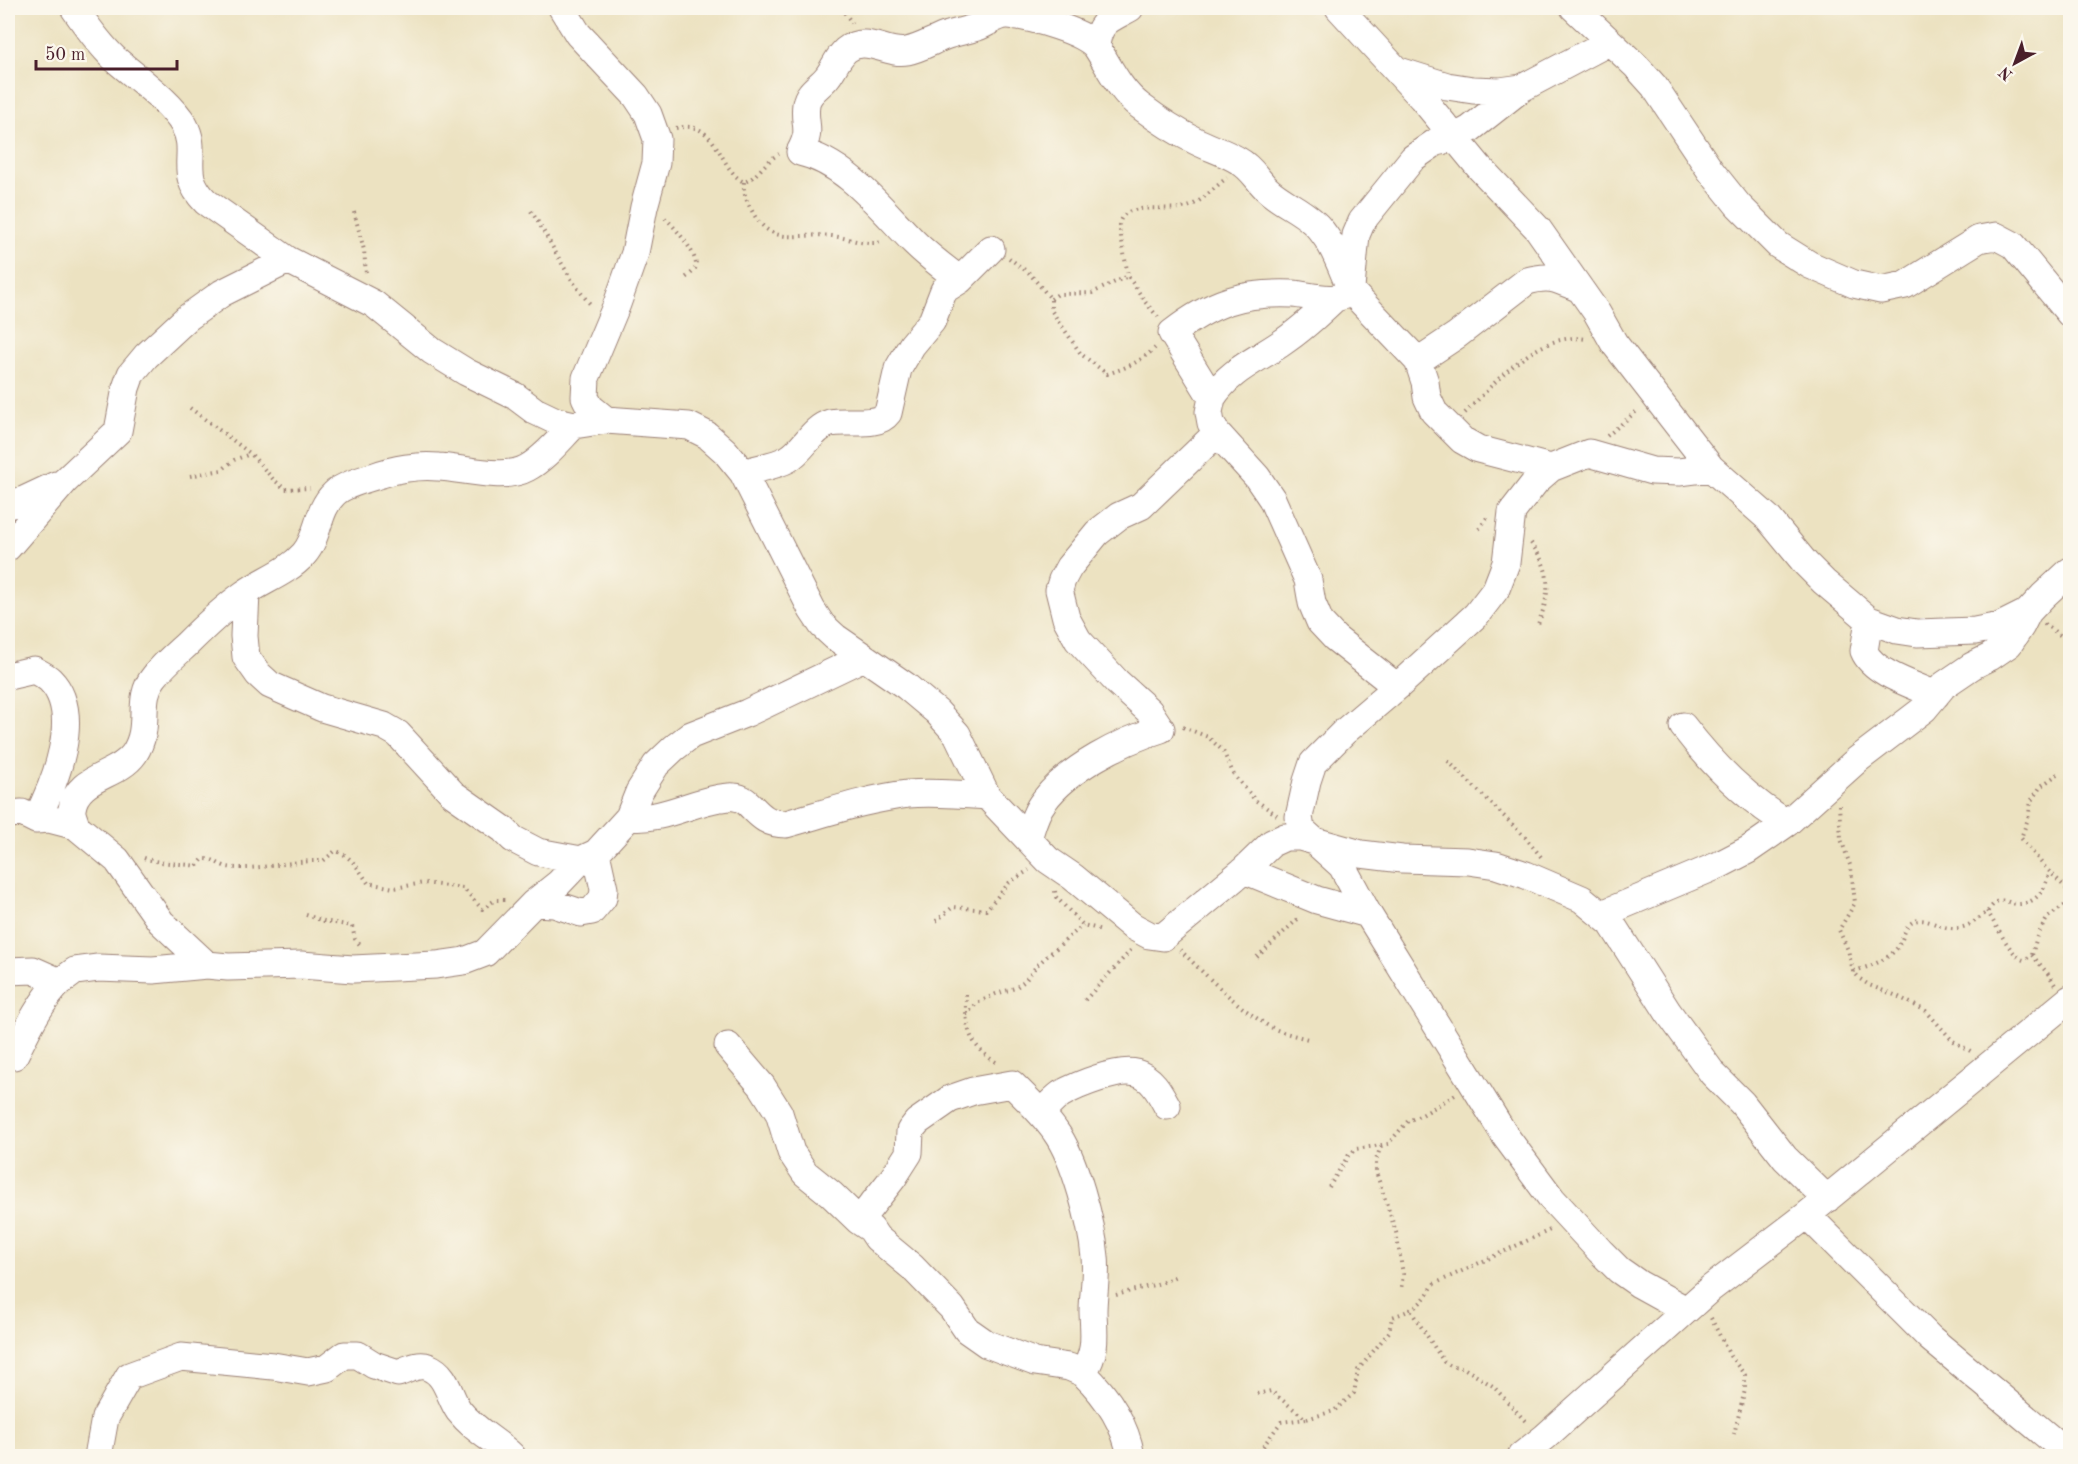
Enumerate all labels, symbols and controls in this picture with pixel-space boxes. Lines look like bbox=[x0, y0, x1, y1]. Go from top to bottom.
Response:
scale bar bbox=[36, 33, 177, 71]
north arrow bbox=[1985, 33, 2045, 93]
text: 50 m bbox=[45, 46, 85, 64]
text: N bbox=[1996, 62, 2016, 83]

